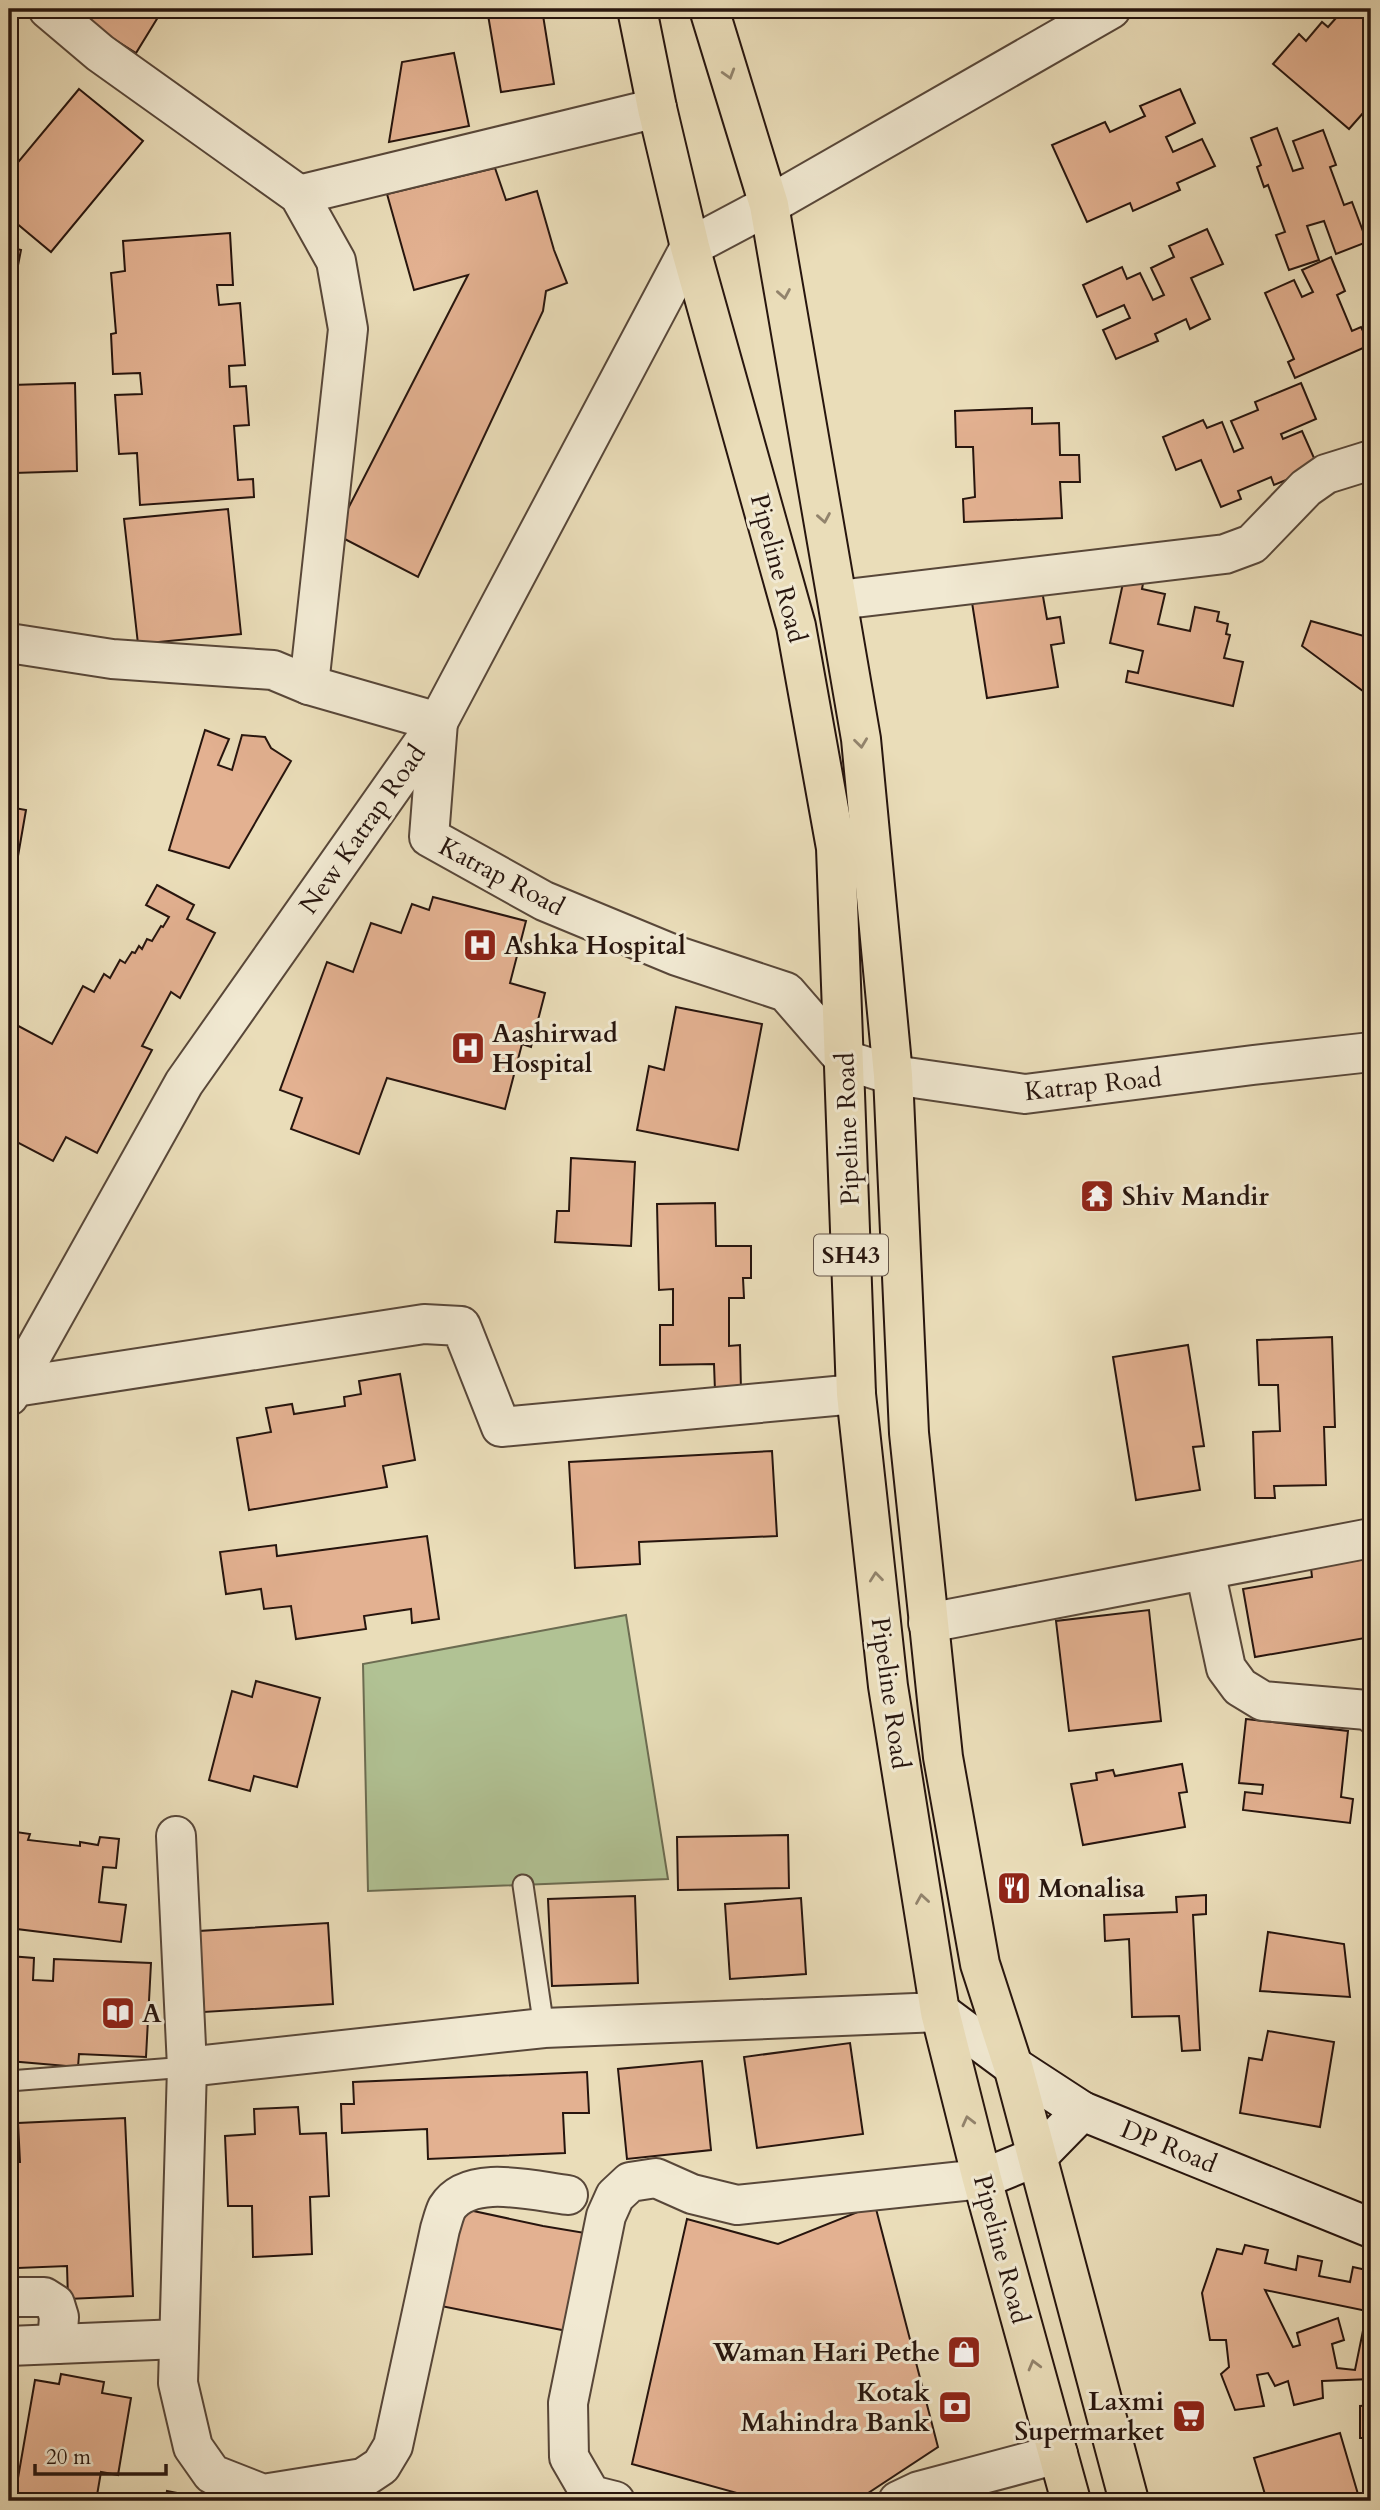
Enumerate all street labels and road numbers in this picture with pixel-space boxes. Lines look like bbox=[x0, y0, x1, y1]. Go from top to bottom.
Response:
street label: Pipeline Road bbox=[742, 490, 815, 647]
street label: New Katrap Road bbox=[291, 737, 434, 921]
street label: Katrap Road bbox=[433, 829, 571, 924]
street label: Pipeline Road bbox=[827, 1052, 868, 1206]
street label: Katrap Road bbox=[1023, 1060, 1163, 1109]
road number: SH43 bbox=[814, 1234, 888, 1275]
street label: Pipeline Road bbox=[863, 1615, 919, 1771]
street label: DP Road bbox=[1116, 2111, 1222, 2182]
street label: Pipeline Road bbox=[965, 2171, 1038, 2328]

